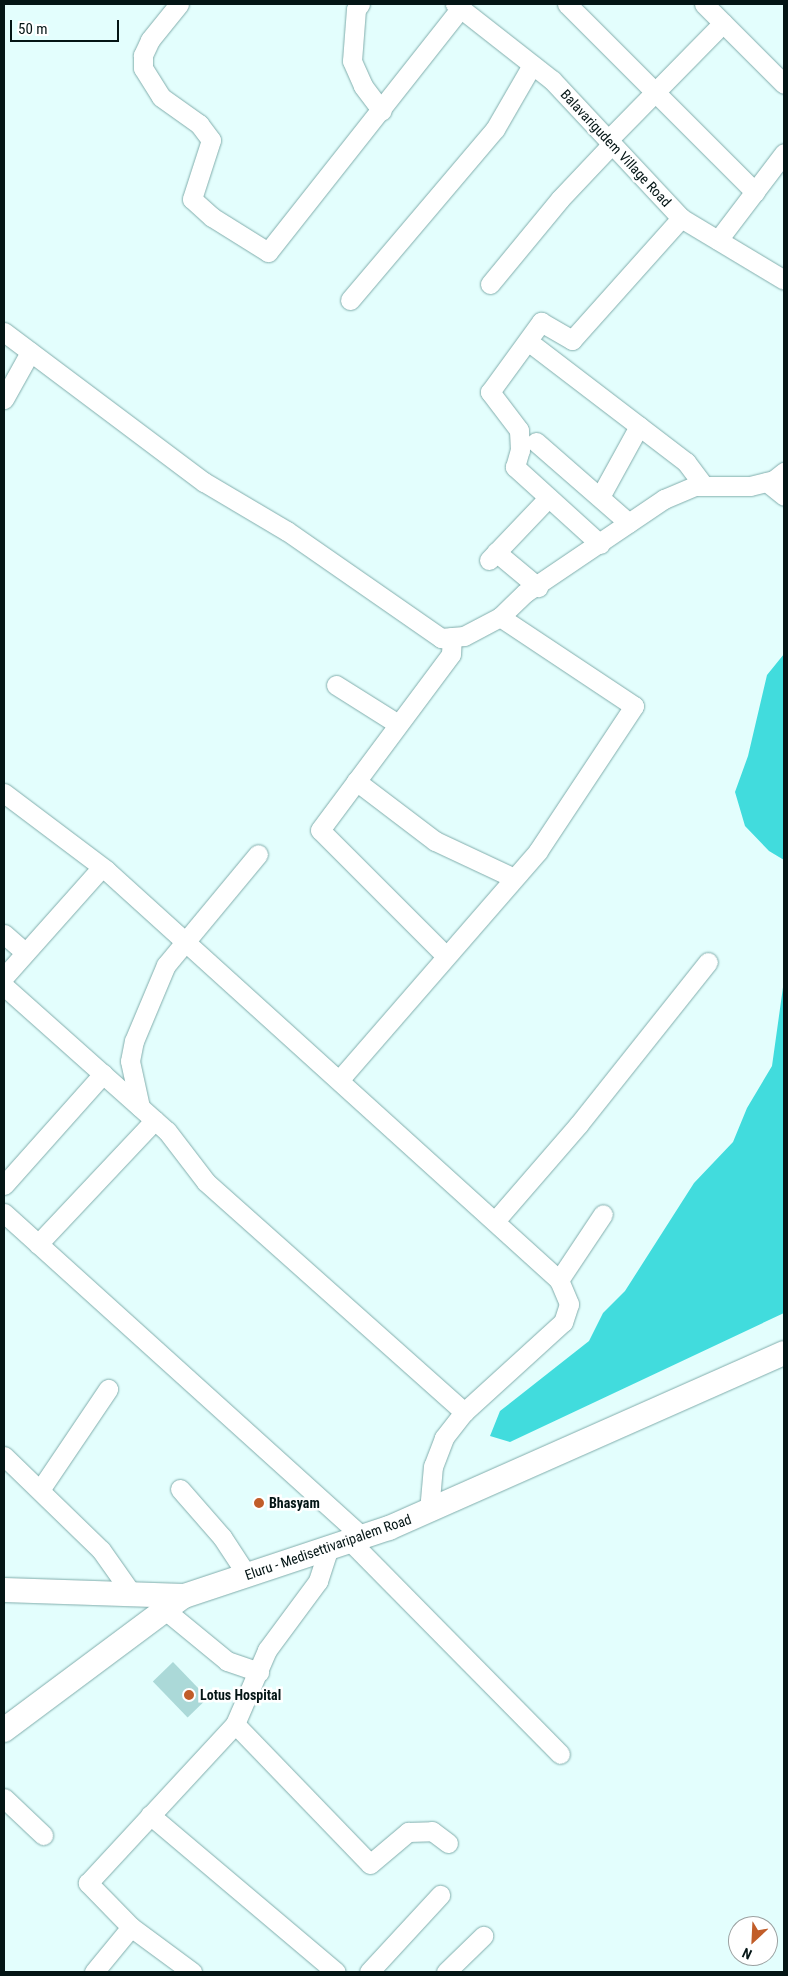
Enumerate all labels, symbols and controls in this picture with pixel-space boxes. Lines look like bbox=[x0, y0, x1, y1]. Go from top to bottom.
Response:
scale bar bbox=[12, 10, 121, 42]
text: 50 m bbox=[18, 20, 48, 38]
street label: Balavarigudem Village Road bbox=[557, 86, 675, 210]
place label: Bhasyam bbox=[269, 1495, 320, 1511]
marker: Bhasyam bbox=[253, 1497, 265, 1509]
street label: Eluru - Medisettivaripalem Road bbox=[243, 1511, 413, 1583]
place label: Lotus Hospital bbox=[200, 1687, 281, 1703]
marker: Lotus Hospital bbox=[182, 1688, 196, 1702]
north arrow bbox=[728, 1916, 778, 1966]
text: N bbox=[740, 1945, 754, 1963]

